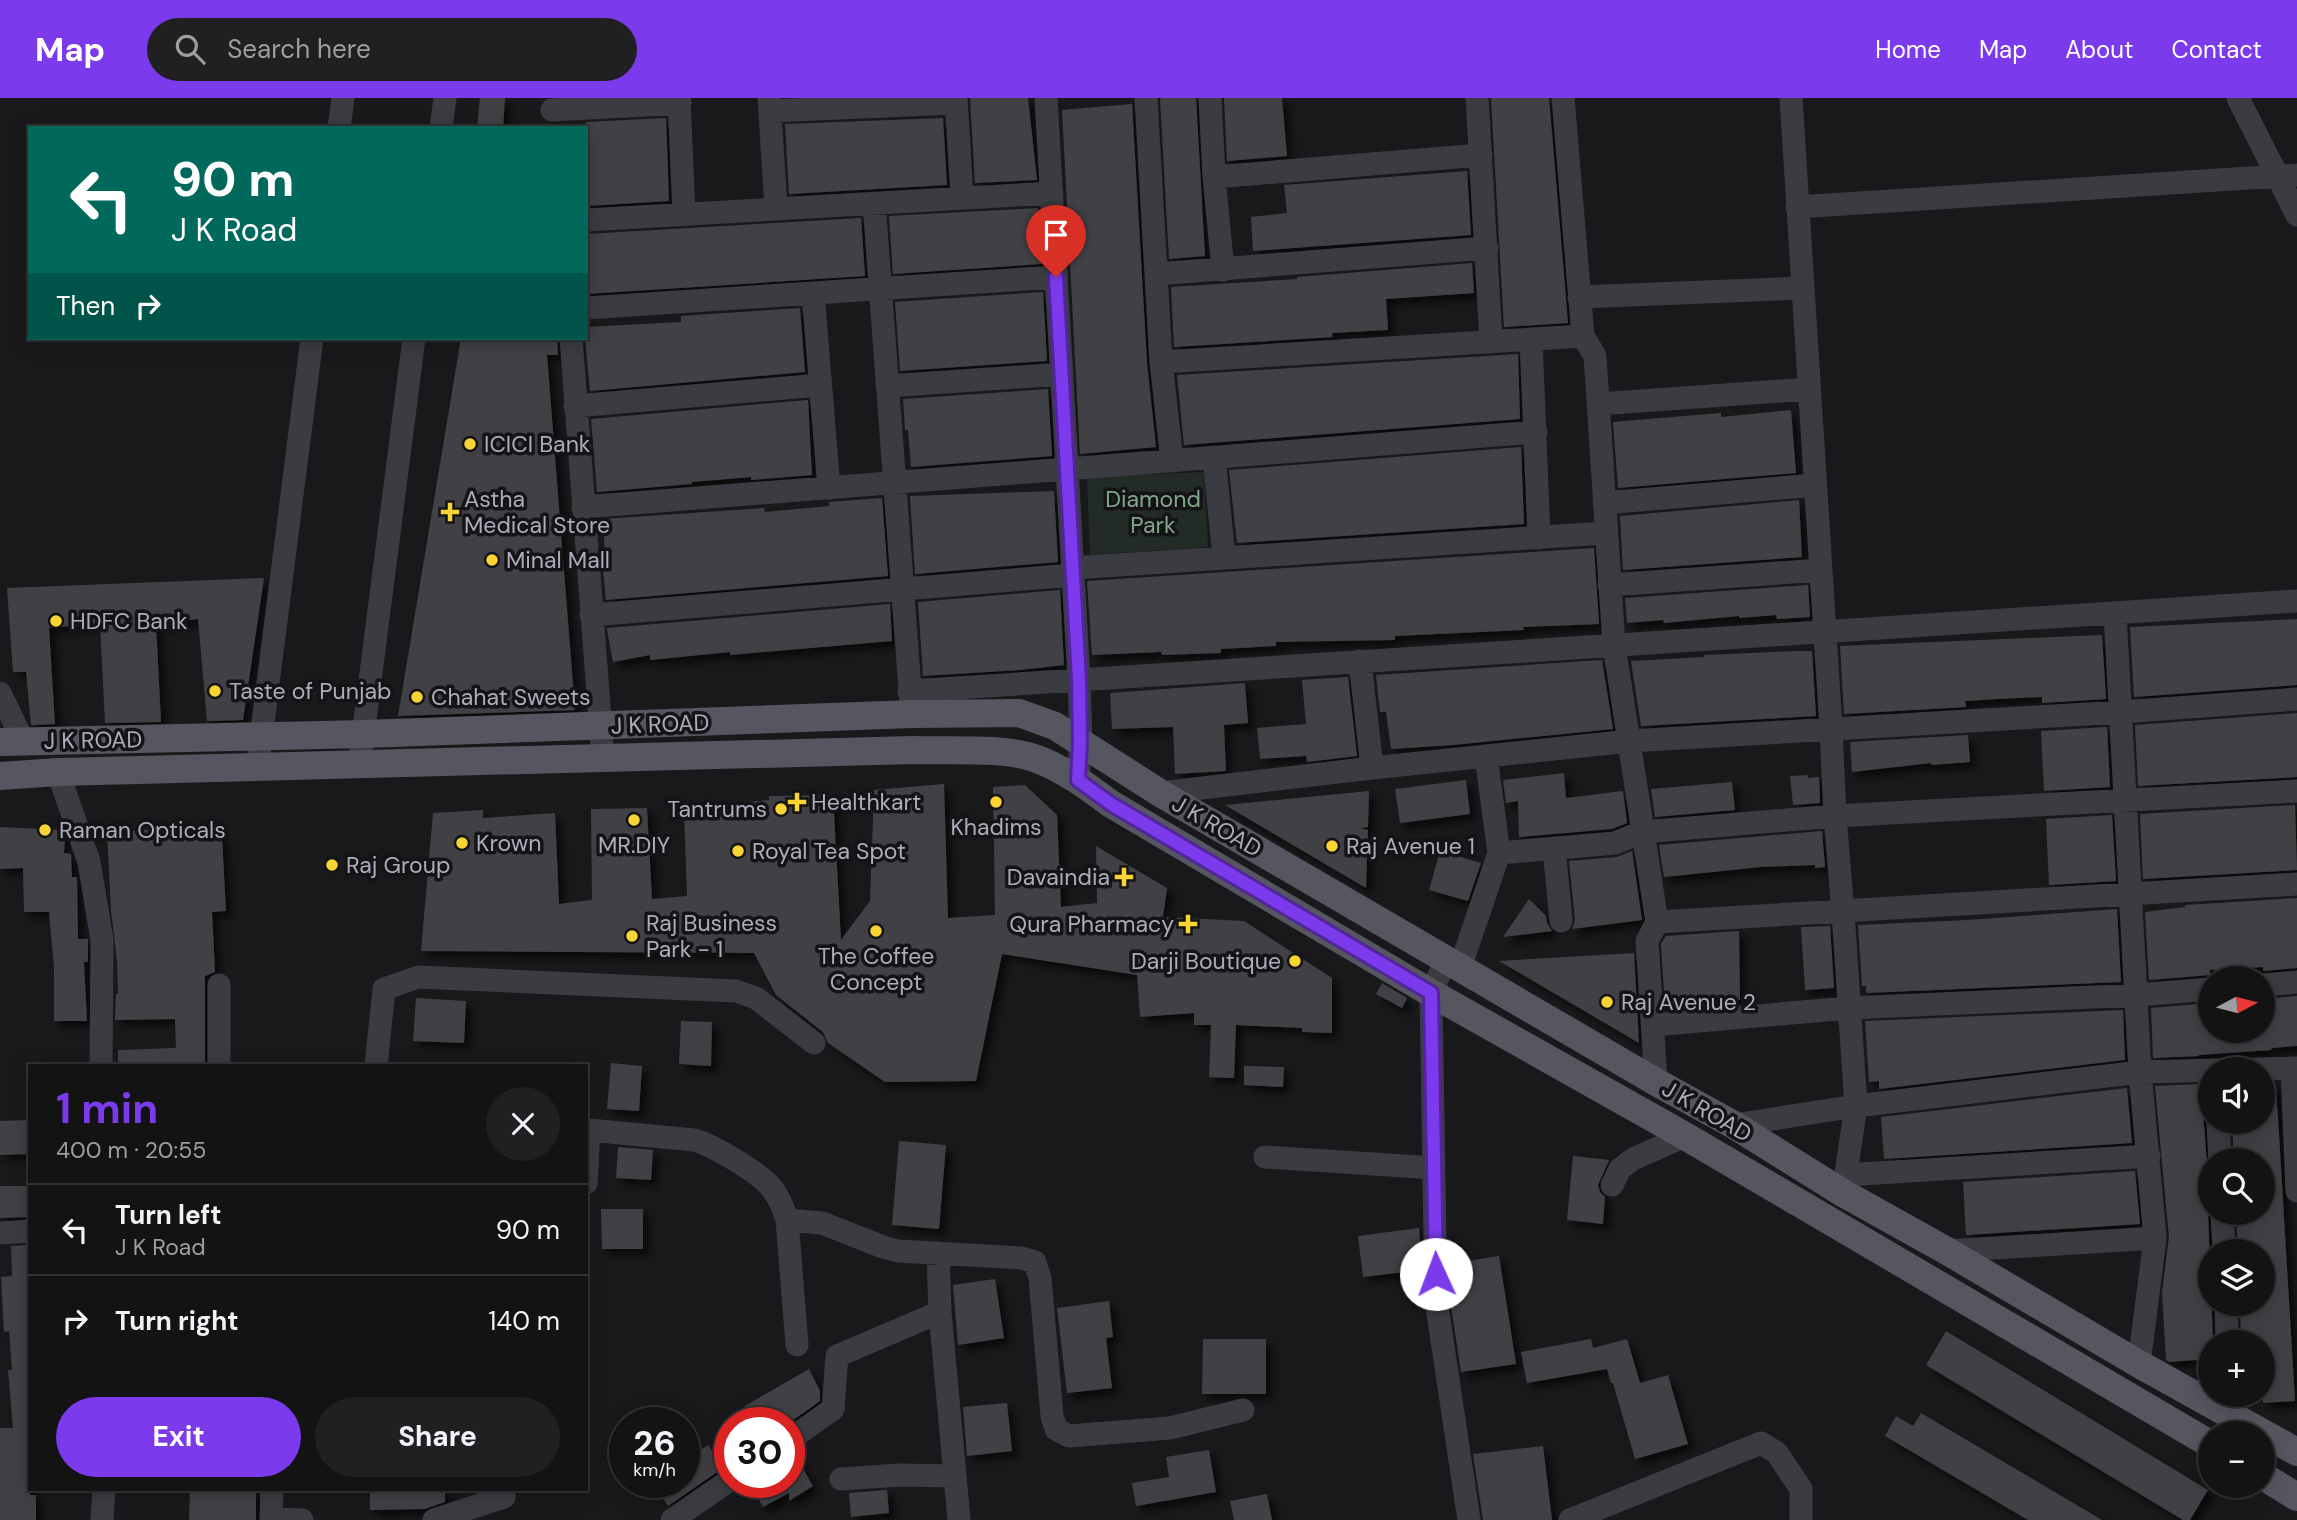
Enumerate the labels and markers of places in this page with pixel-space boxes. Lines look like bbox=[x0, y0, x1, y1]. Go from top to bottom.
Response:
pin bbox=[1026, 205, 1086, 277]
place label: ICICI Bank bbox=[484, 429, 591, 459]
marker: ICICI Bank bbox=[462, 436, 478, 452]
place label: Astha Medical Store bbox=[464, 484, 610, 540]
marker: Astha Medical Store bbox=[442, 504, 458, 520]
place label: Minal Mall bbox=[506, 545, 610, 575]
marker: Minal Mall bbox=[484, 552, 500, 568]
place label: HDFC Bank bbox=[70, 606, 188, 636]
marker: HDFC Bank bbox=[48, 613, 64, 629]
place label: Taste of Punjab bbox=[229, 676, 391, 706]
place label: Chahat Sweets bbox=[431, 682, 591, 712]
marker: Taste of Punjab bbox=[207, 683, 223, 699]
marker: Chahat Sweets bbox=[409, 689, 425, 705]
place label: Healthkart bbox=[811, 787, 921, 817]
place label: Tantrums bbox=[667, 794, 767, 824]
marker: Healthkart bbox=[789, 794, 805, 810]
marker: Khadims bbox=[988, 794, 1004, 810]
marker: Tantrums bbox=[773, 801, 789, 817]
marker: MR.DIY bbox=[626, 812, 642, 828]
place label: Khadims bbox=[950, 812, 1042, 842]
place label: Raman Opticals bbox=[59, 815, 226, 845]
marker: Raman Opticals bbox=[37, 822, 53, 838]
place label: Krown bbox=[476, 828, 541, 858]
place label: MR.DIY bbox=[598, 830, 670, 860]
place label: Raj Avenue 1 bbox=[1346, 831, 1475, 861]
marker: Krown bbox=[454, 835, 470, 851]
place label: Royal Tea Spot bbox=[752, 836, 906, 866]
marker: Raj Avenue 1 bbox=[1324, 838, 1340, 854]
marker: Royal Tea Spot bbox=[730, 843, 746, 859]
place label: Raj Group bbox=[346, 850, 450, 880]
marker: Raj Group bbox=[324, 857, 340, 873]
place label: Davaindia bbox=[1007, 862, 1110, 892]
marker: Davaindia bbox=[1116, 869, 1132, 885]
place label: Raj Business Park - 1 bbox=[646, 908, 777, 964]
place label: Qura Pharmacy bbox=[1009, 909, 1174, 939]
marker: Qura Pharmacy bbox=[1180, 916, 1196, 932]
marker: The Coffee Concept bbox=[868, 923, 884, 939]
marker: Raj Business Park - 1 bbox=[624, 928, 640, 944]
place label: The Coffee Concept bbox=[818, 941, 934, 997]
place label: Darji Boutique bbox=[1131, 946, 1281, 976]
marker: Darji Boutique bbox=[1287, 953, 1303, 969]
place label: Raj Avenue 2 bbox=[1621, 987, 1756, 1017]
marker: Raj Avenue 2 bbox=[1599, 994, 1615, 1010]

